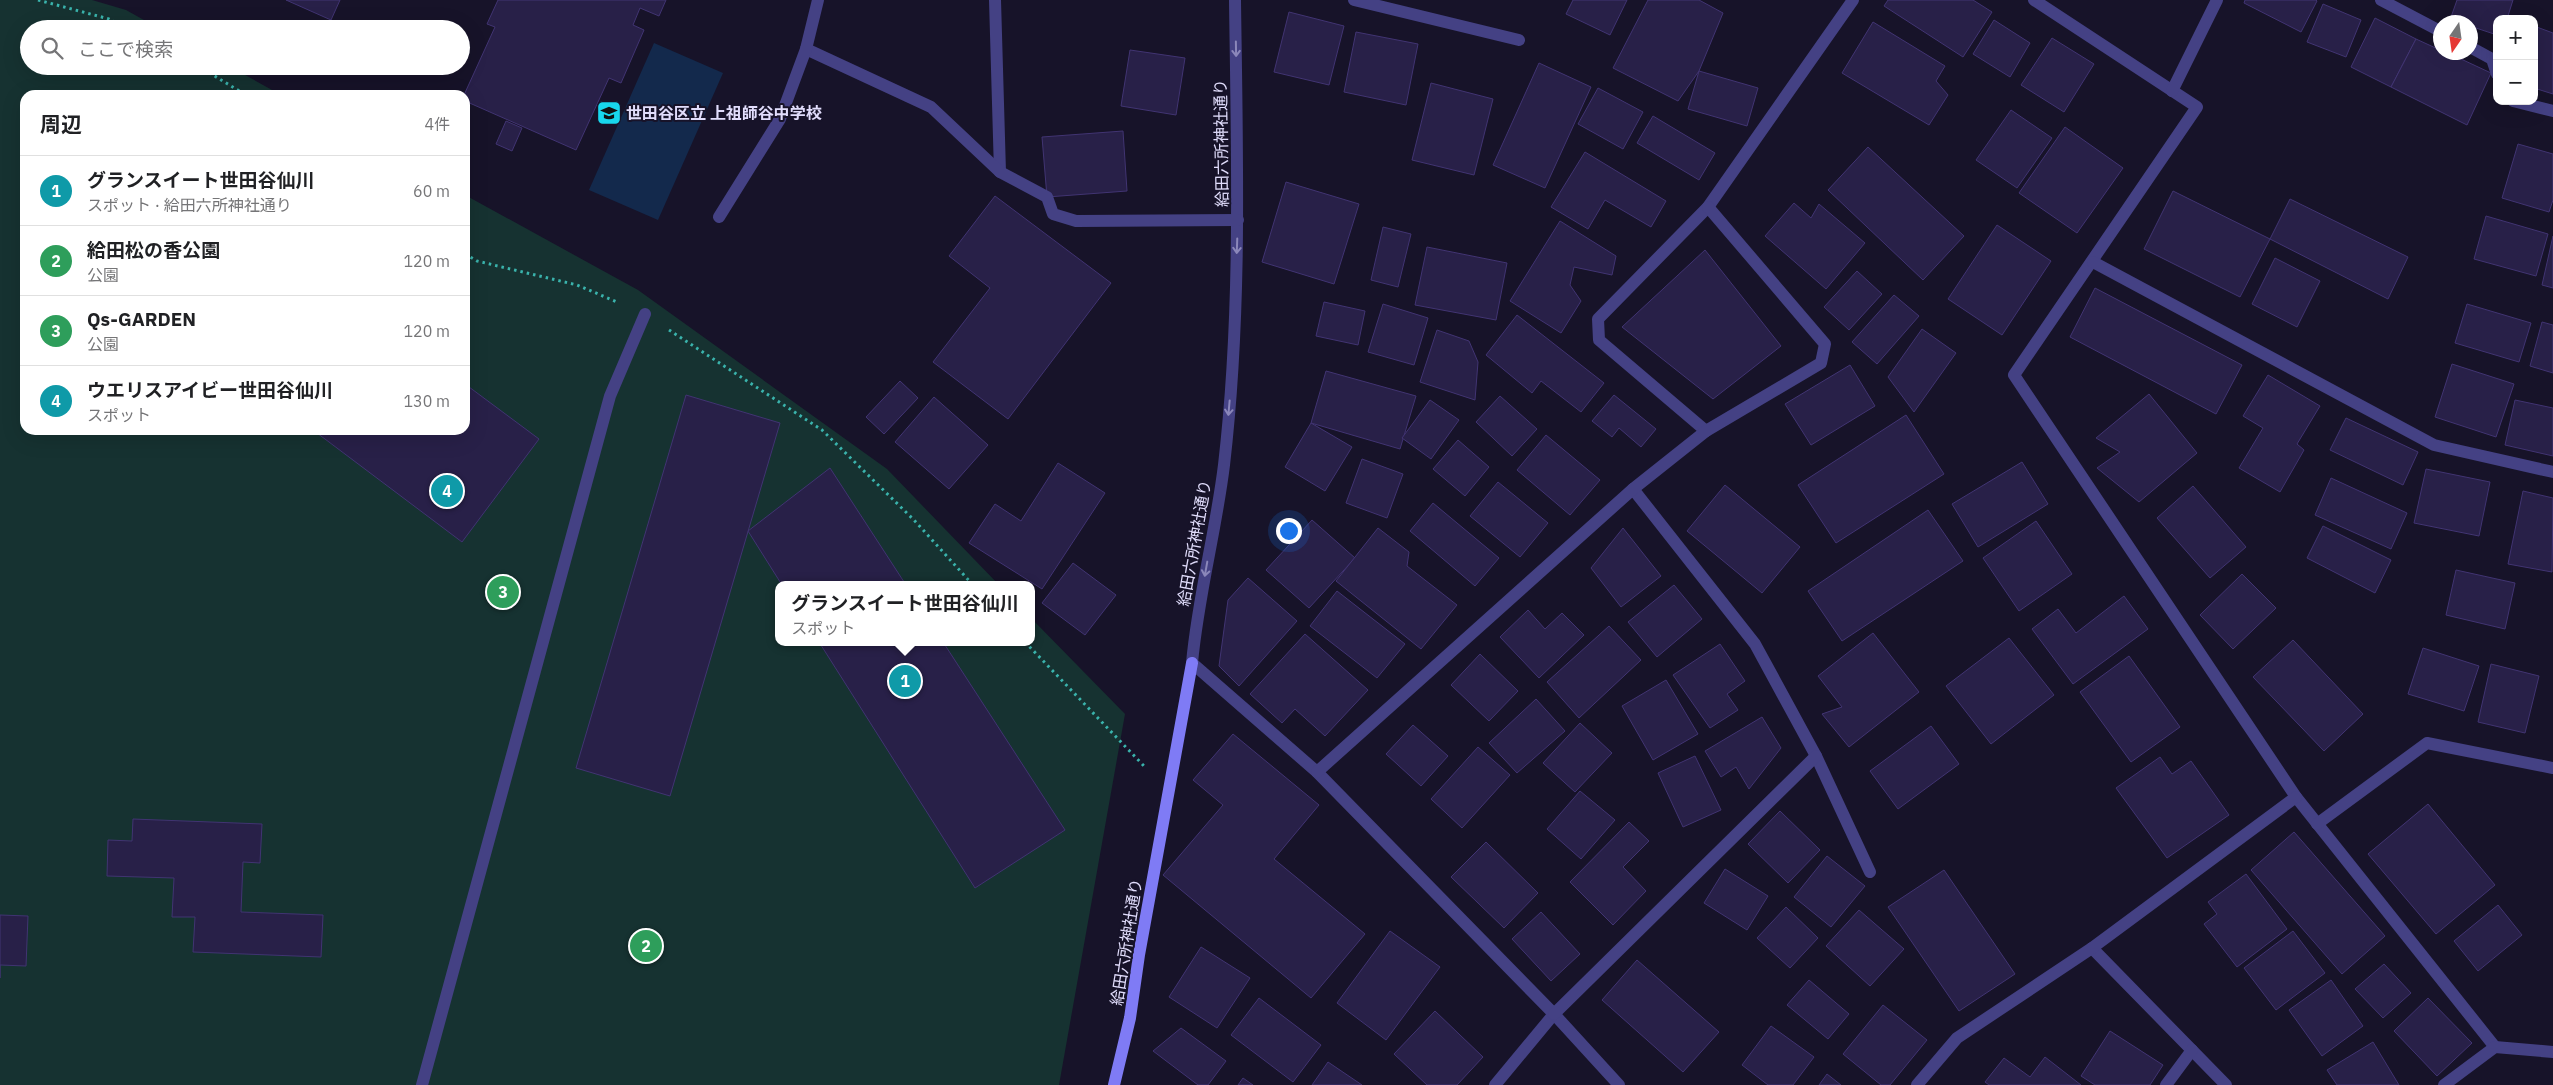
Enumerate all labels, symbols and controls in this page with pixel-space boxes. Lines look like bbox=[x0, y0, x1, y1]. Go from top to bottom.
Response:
north arrow bbox=[2433, 15, 2478, 60]
map controls bbox=[2493, 15, 2538, 105]
button: + bbox=[2493, 15, 2538, 60]
search box bbox=[20, 20, 470, 75]
icon: search bbox=[38, 34, 66, 62]
text: ここで検索 bbox=[78, 37, 173, 61]
one-way arrow bbox=[1231, 40, 1240, 56]
button: − bbox=[2493, 60, 2538, 105]
street label: 給田六所神社通り bbox=[1210, 79, 1232, 207]
school or university icon: 世田谷区立 上祖師谷中学校 bbox=[596, 100, 622, 126]
place label: 世田谷区立 上祖師谷中学校 bbox=[626, 103, 822, 123]
text: 周辺 bbox=[40, 110, 82, 138]
text: 4件 bbox=[424, 114, 450, 134]
text: グランスイート世田谷仙川 bbox=[87, 168, 315, 192]
text: 1 bbox=[51, 181, 61, 201]
text: 60 m bbox=[413, 181, 450, 201]
text: スポット · 給田六所神社通り bbox=[87, 195, 292, 215]
text: 給田松の香公園 bbox=[87, 238, 220, 262]
one-way arrow bbox=[1233, 238, 1242, 254]
text: 2 bbox=[51, 251, 61, 271]
text: 120 m bbox=[403, 251, 450, 271]
text: 公園 bbox=[87, 265, 119, 285]
text: Qs-GARDEN bbox=[87, 307, 196, 331]
text: 3 bbox=[51, 321, 61, 341]
text: 120 m bbox=[403, 321, 450, 341]
text: 公園 bbox=[87, 334, 119, 354]
text: ウエリスアイビー世田谷仙川 bbox=[87, 378, 333, 402]
text: 4 bbox=[51, 391, 61, 411]
text: 130 m bbox=[403, 391, 450, 411]
one-way arrow bbox=[1224, 400, 1234, 416]
text: スポット bbox=[87, 405, 151, 425]
pin: 4 bbox=[431, 472, 463, 510]
street label: 給田六所神社通り bbox=[1173, 478, 1215, 608]
your location bbox=[1276, 518, 1302, 544]
one-way arrow bbox=[1201, 561, 1211, 577]
pin: 3 bbox=[487, 573, 519, 611]
popup bbox=[775, 581, 1035, 646]
text: グランスイート世田谷仙川 bbox=[791, 591, 1019, 615]
text: スポット bbox=[791, 618, 855, 638]
pin: 1 bbox=[889, 662, 921, 700]
street label: 給田六所神社通り bbox=[1106, 877, 1146, 1007]
pin: 2 bbox=[630, 927, 662, 965]

